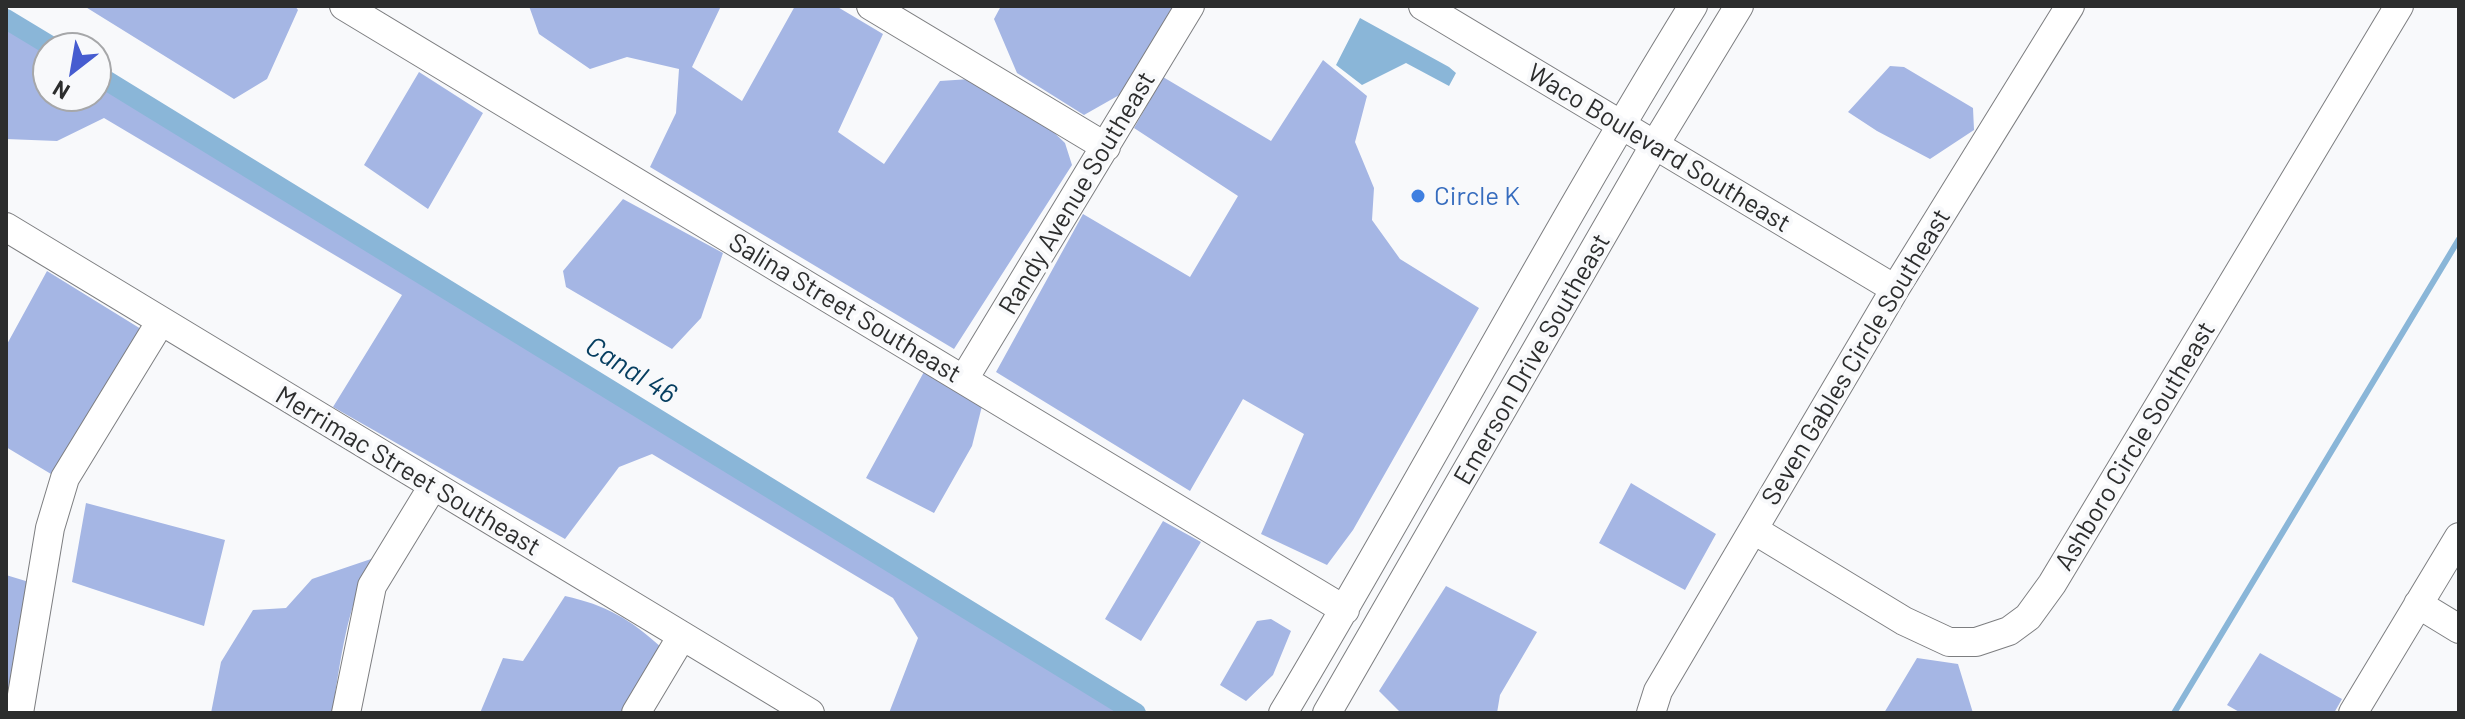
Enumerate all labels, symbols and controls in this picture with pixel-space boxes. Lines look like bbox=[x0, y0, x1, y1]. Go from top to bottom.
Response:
north arrow bbox=[32, 32, 112, 112]
street label: Waco Boulevard Southeast bbox=[1522, 57, 1796, 239]
street label: Randy Avenue Southeast bbox=[992, 66, 1162, 320]
text: N bbox=[48, 76, 74, 106]
place label: Circle K bbox=[1434, 180, 1520, 212]
marker: Circle K bbox=[1409, 187, 1427, 205]
street label: Seven Gables Circle Southeast bbox=[1755, 203, 1957, 511]
street label: Salina Street Southeast bbox=[723, 226, 967, 390]
street label: Emerson Drive Southeast bbox=[1447, 228, 1617, 490]
street label: Ashboro Circle Southeast bbox=[2048, 316, 2222, 576]
water label: Canal 46 bbox=[579, 329, 683, 411]
street label: Merrimac Street Southeast bbox=[270, 380, 546, 562]

